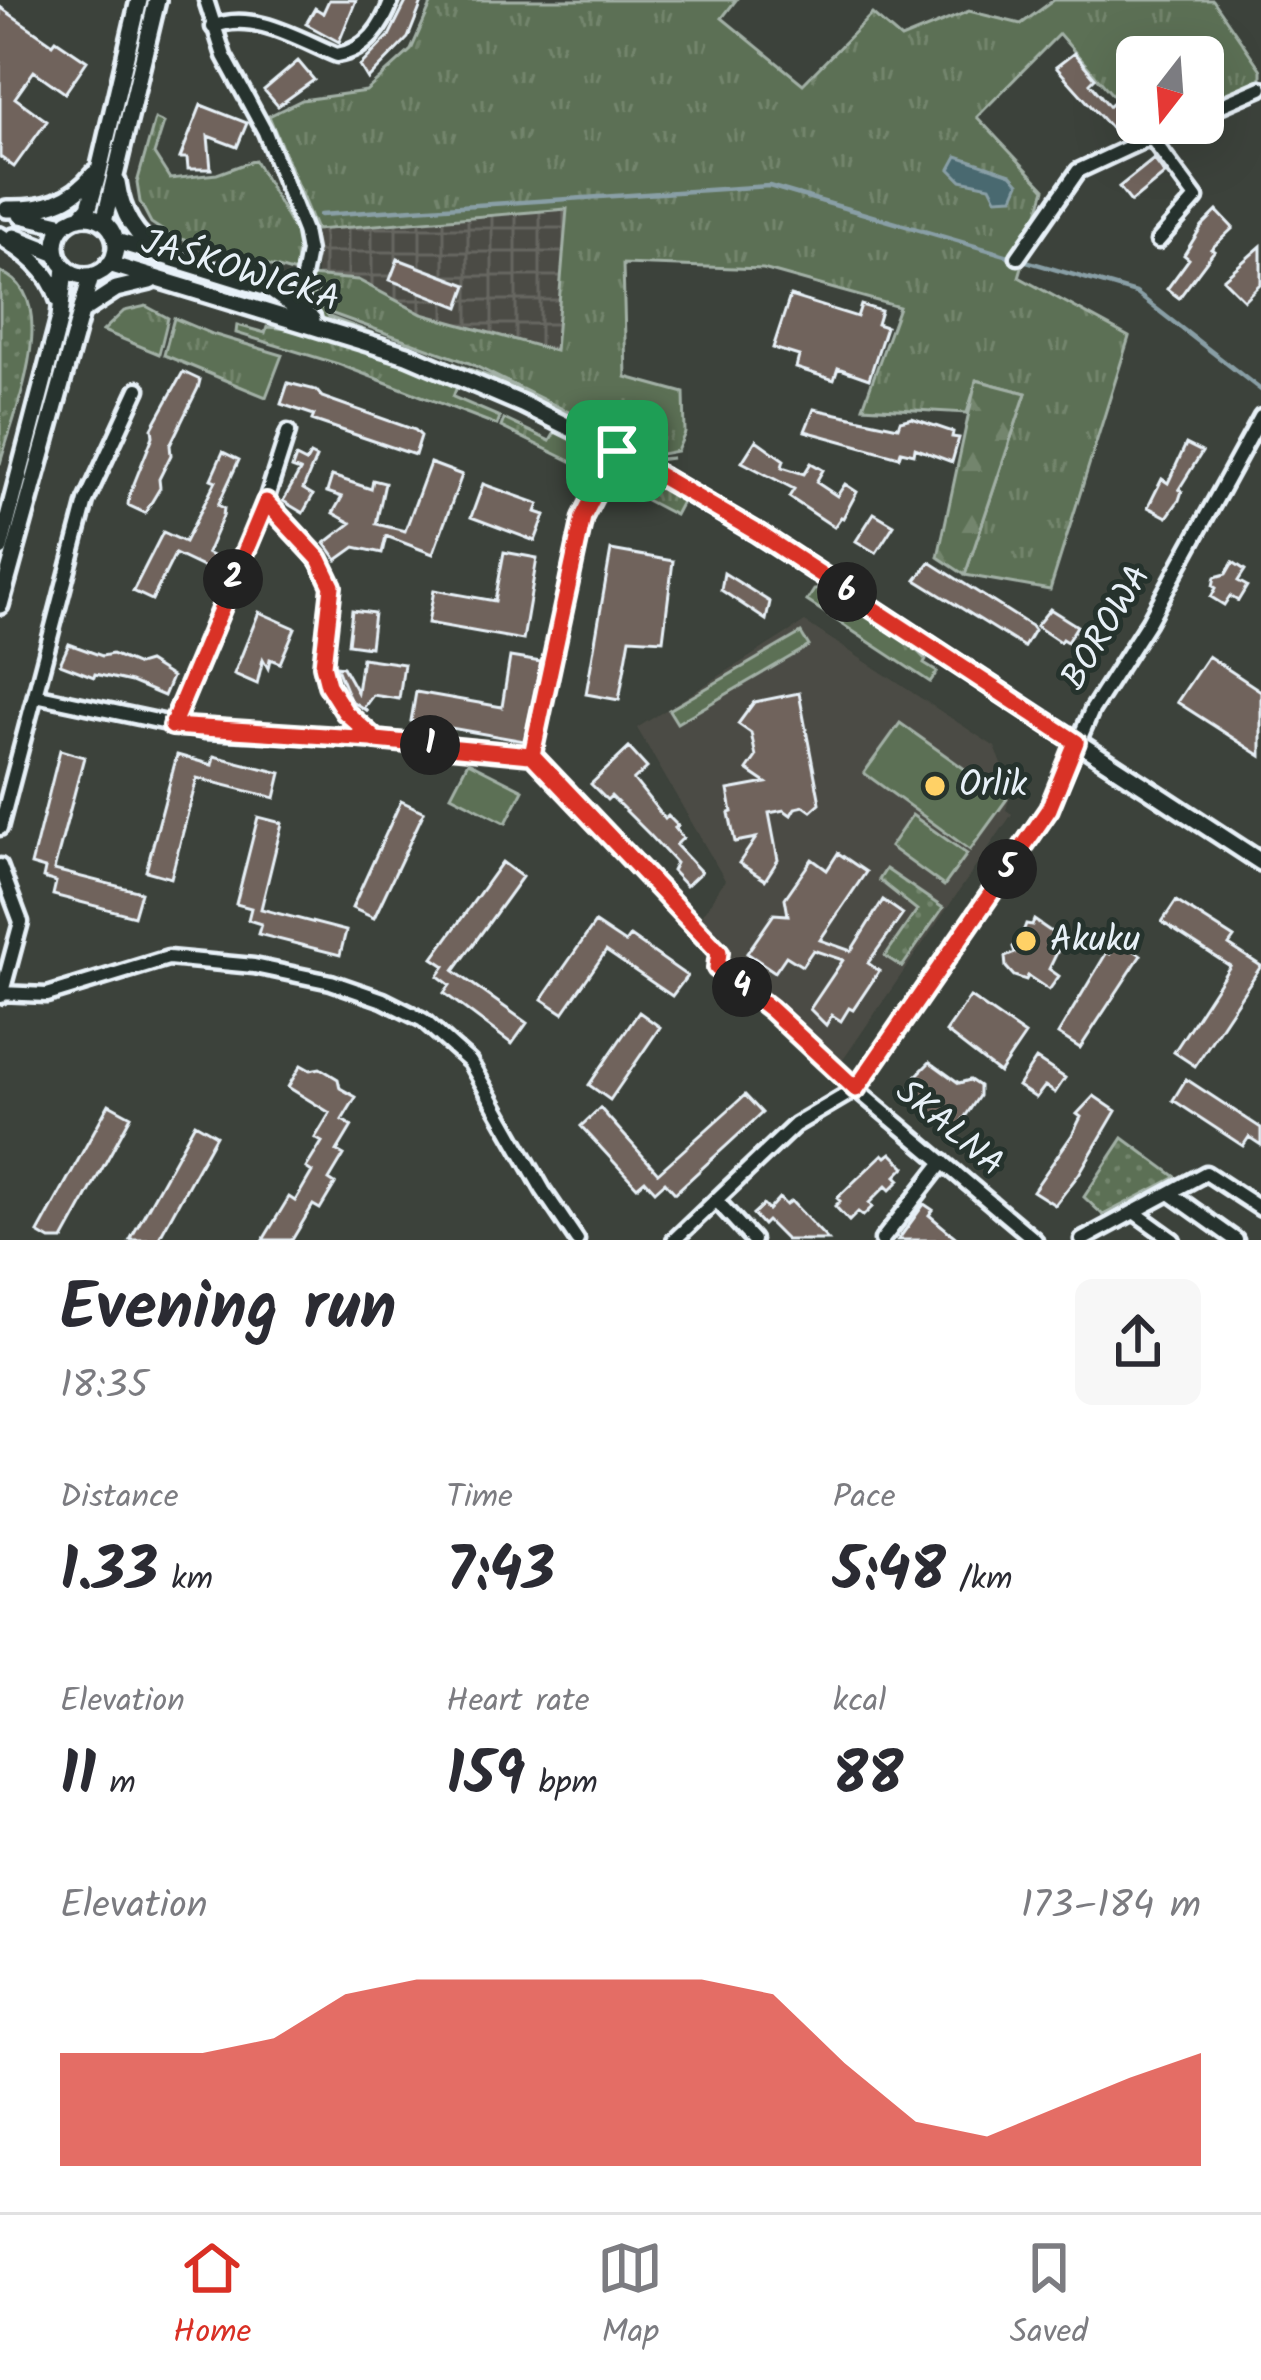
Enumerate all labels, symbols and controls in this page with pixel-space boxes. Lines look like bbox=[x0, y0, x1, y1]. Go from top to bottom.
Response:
north arrow bbox=[1116, 36, 1224, 144]
map controls bbox=[1116, 36, 1224, 144]
street label: JAŚKOWICKA bbox=[134, 215, 346, 329]
pin bbox=[566, 400, 668, 502]
icon: arrive bbox=[584, 418, 650, 484]
pin: 2 bbox=[203, 549, 263, 609]
text: 2 bbox=[223, 552, 243, 605]
street label: BOROWA bbox=[1047, 554, 1167, 702]
pin: 6 bbox=[817, 562, 877, 622]
text: 6 bbox=[838, 565, 856, 618]
pin: 1 bbox=[400, 715, 460, 775]
text: 1 bbox=[425, 718, 435, 771]
place label: Orlik bbox=[959, 758, 1028, 815]
marker: Orlik bbox=[922, 773, 948, 799]
pin: 5 bbox=[977, 839, 1037, 899]
text: 5 bbox=[999, 842, 1015, 895]
place label: Akuku bbox=[1050, 913, 1140, 970]
marker: Akuku bbox=[1013, 928, 1039, 954]
pin: 4 bbox=[712, 957, 772, 1017]
text: 4 bbox=[733, 960, 751, 1013]
street label: SKALNA bbox=[882, 1066, 1016, 1192]
text: Evening run bbox=[60, 1258, 396, 1363]
button: share bbox=[1075, 1279, 1201, 1405]
text: 18:35 bbox=[60, 1356, 149, 1418]
text: Distance bbox=[60, 1472, 179, 1525]
text: Time bbox=[446, 1472, 513, 1525]
text: Pace bbox=[833, 1472, 896, 1525]
text: 1.33 bbox=[60, 1525, 158, 1621]
text: 7:43 bbox=[446, 1525, 555, 1621]
text: 5:48 bbox=[833, 1525, 946, 1621]
text: km bbox=[158, 1554, 213, 1607]
text: /km bbox=[946, 1554, 1013, 1607]
text: Elevation bbox=[60, 1676, 185, 1729]
text: Heart rate bbox=[446, 1676, 590, 1729]
text: kcal bbox=[833, 1676, 886, 1729]
text: 11 bbox=[60, 1729, 96, 1825]
text: 159 bbox=[446, 1729, 525, 1825]
text: 88 bbox=[833, 1729, 903, 1825]
text: m bbox=[96, 1758, 136, 1811]
text: bpm bbox=[525, 1758, 598, 1811]
text: Elevation bbox=[60, 1876, 208, 1938]
text: 173–184 m bbox=[1021, 1876, 1201, 1938]
tab: Home bbox=[173, 2235, 251, 2360]
tab: Map bbox=[597, 2235, 663, 2360]
tab: Saved bbox=[1010, 2235, 1088, 2360]

